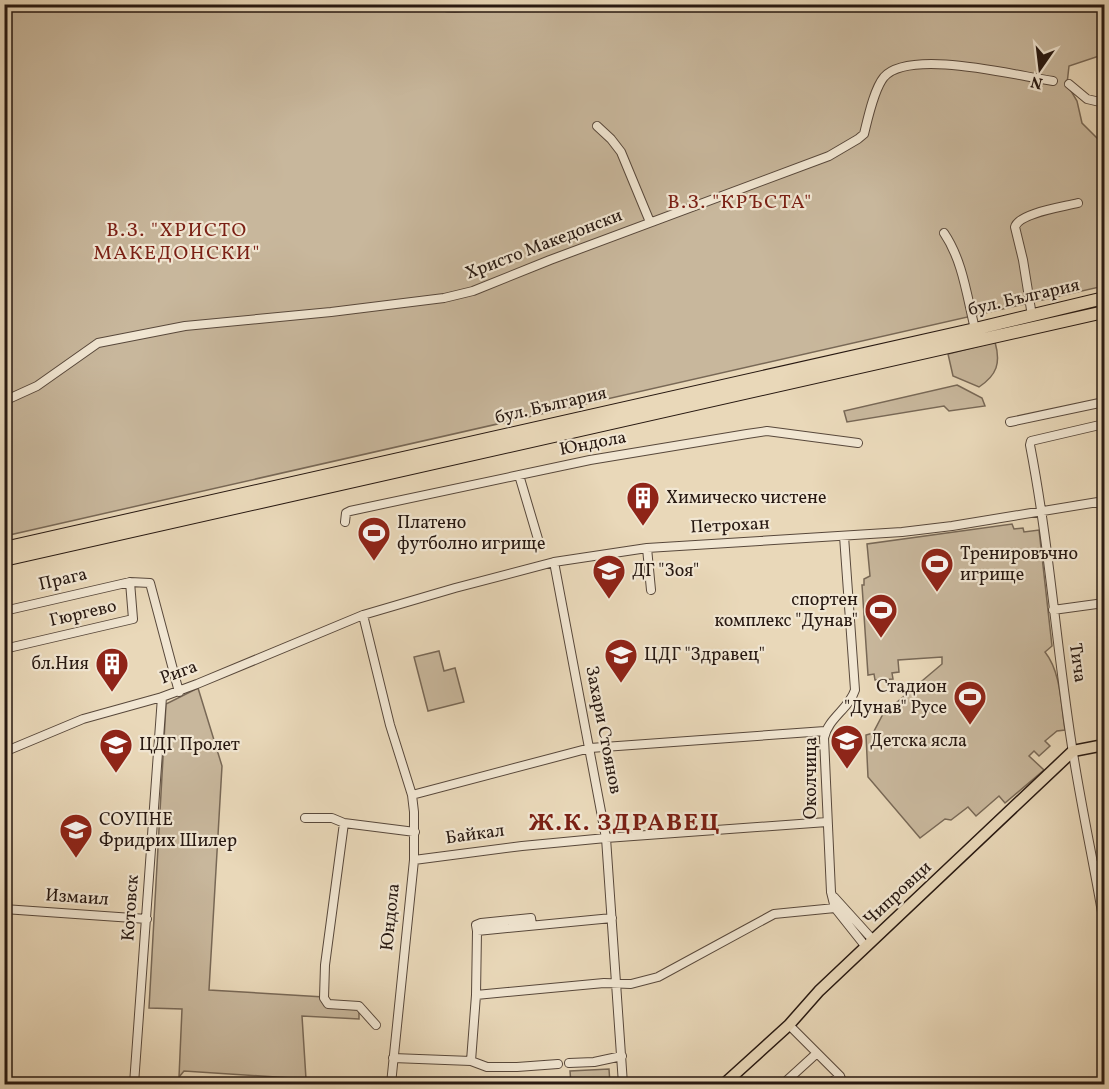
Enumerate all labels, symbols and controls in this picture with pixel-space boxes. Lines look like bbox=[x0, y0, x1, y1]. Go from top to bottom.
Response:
north arrow bbox=[1010, 39, 1070, 99]
text: N bbox=[1028, 69, 1045, 94]
district label: В.З. "КРЪСТА" bbox=[667, 189, 813, 217]
street label: Христо Македонски bbox=[462, 203, 626, 287]
district label: В.З. "ХРИСТО МАКЕДОНСКИ" bbox=[93, 217, 261, 268]
street label: бул. България bbox=[966, 273, 1082, 323]
street label: бул. България bbox=[493, 381, 609, 431]
street label: Юндола bbox=[557, 425, 629, 463]
building icon: Химическо чистене bbox=[625, 480, 661, 527]
place label: Химическо чистене bbox=[666, 486, 826, 511]
place label: Платено футболно игрище bbox=[397, 511, 546, 557]
street label: Петрохан bbox=[690, 511, 770, 541]
sports icon: Платено футболно игрище bbox=[356, 515, 392, 562]
place label: Тренировъчно игрище bbox=[960, 542, 1078, 588]
sports icon: Тренировъчно игрище bbox=[919, 546, 955, 593]
school or university icon: ДГ "Зоя" bbox=[591, 553, 627, 600]
place label: ДГ "Зоя" bbox=[632, 559, 699, 584]
street label: Прага bbox=[36, 562, 90, 598]
place label: спортен комплекс "Дунав" bbox=[714, 588, 858, 634]
sports icon: спортен комплекс "Дунав" bbox=[863, 592, 899, 639]
street label: Гюргево bbox=[47, 594, 119, 634]
school or university icon: ЦДГ "Здравец" bbox=[603, 637, 639, 684]
street label: Тича bbox=[1062, 642, 1092, 684]
place label: ЦДГ "Здравец" bbox=[644, 643, 765, 668]
building icon: бл.Ния bbox=[94, 646, 130, 693]
place label: бл.Ния bbox=[32, 652, 89, 677]
street label: Рига bbox=[157, 655, 201, 691]
street label: Захари Стоянов bbox=[578, 664, 628, 796]
place label: Стадион "Дунав" Русе bbox=[844, 675, 947, 721]
sports icon: Стадион "Дунав" Русе bbox=[952, 679, 988, 726]
school or university icon: Детска ясла bbox=[829, 723, 865, 770]
school or university icon: ЦДГ Пролет bbox=[98, 727, 134, 774]
place label: Детска ясла bbox=[870, 729, 967, 754]
place label: ЦДГ Пролет bbox=[139, 733, 240, 758]
street label: Околчица bbox=[799, 737, 824, 819]
district label: Ж.К. ЗДРАВЕЦ bbox=[529, 807, 721, 841]
place label: СОУПНЕ Фридрих Шилер bbox=[99, 808, 237, 854]
school or university icon: СОУПНЕ Фридрих Шилер bbox=[58, 812, 94, 859]
street label: Байкал bbox=[444, 818, 506, 852]
street label: Чипровци bbox=[858, 856, 938, 932]
street label: Котовск bbox=[116, 874, 146, 942]
street label: Юндола bbox=[375, 882, 407, 952]
street label: Измаил bbox=[44, 883, 110, 913]

